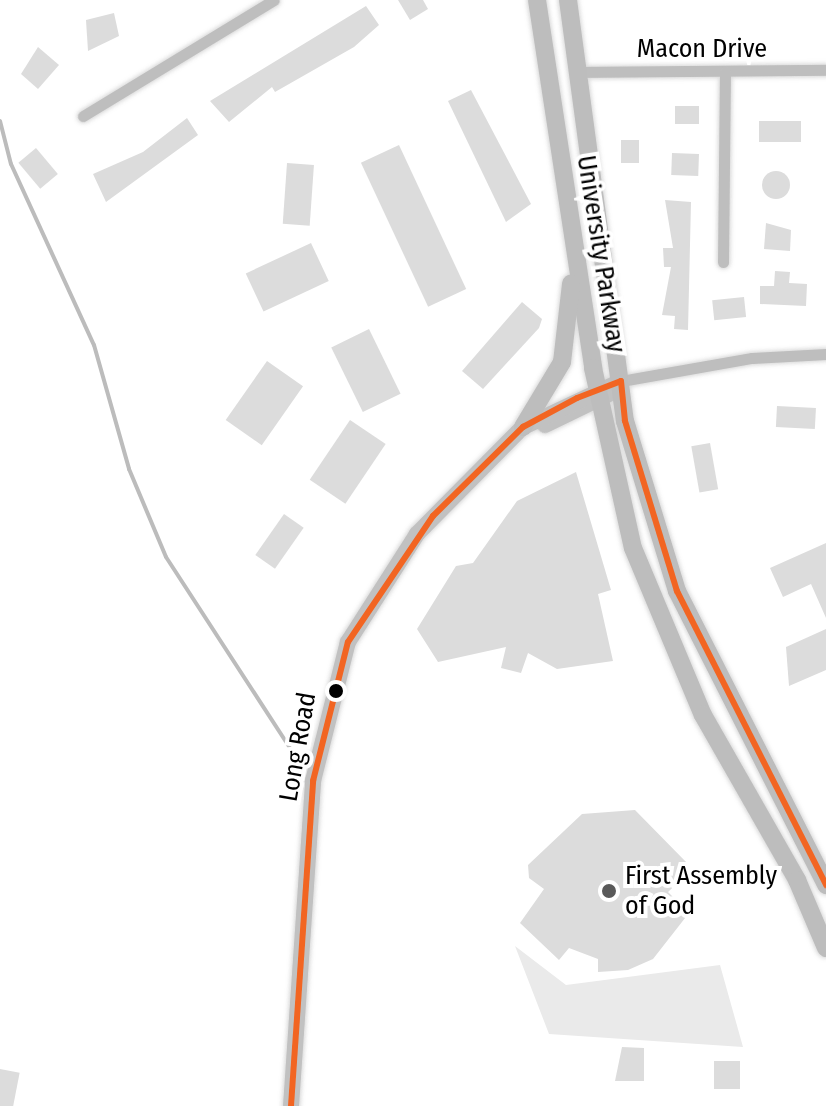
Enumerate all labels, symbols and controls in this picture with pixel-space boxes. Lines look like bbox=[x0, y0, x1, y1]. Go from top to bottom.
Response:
street label: Macon Drive bbox=[637, 33, 767, 65]
street label: University Parkway bbox=[570, 153, 632, 355]
unlabelled marker bbox=[328, 683, 344, 699]
street label: Long Road bbox=[273, 690, 323, 804]
place label: First Assembly of God bbox=[625, 860, 777, 922]
marker: First Assembly of God bbox=[600, 882, 618, 900]

